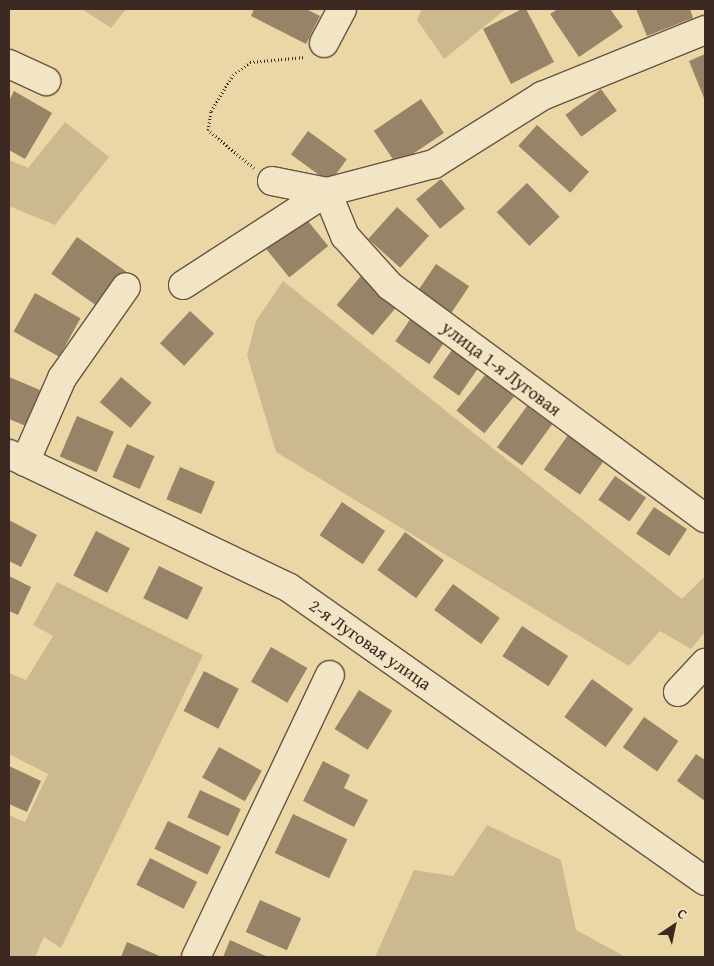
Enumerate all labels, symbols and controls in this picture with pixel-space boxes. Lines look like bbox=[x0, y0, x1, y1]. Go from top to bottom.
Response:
street label: улица 1-я Луговая bbox=[437, 317, 565, 421]
street label: 2-я Луговая улица bbox=[305, 595, 435, 695]
north arrow bbox=[649, 901, 699, 951]
text: С bbox=[674, 903, 691, 924]

